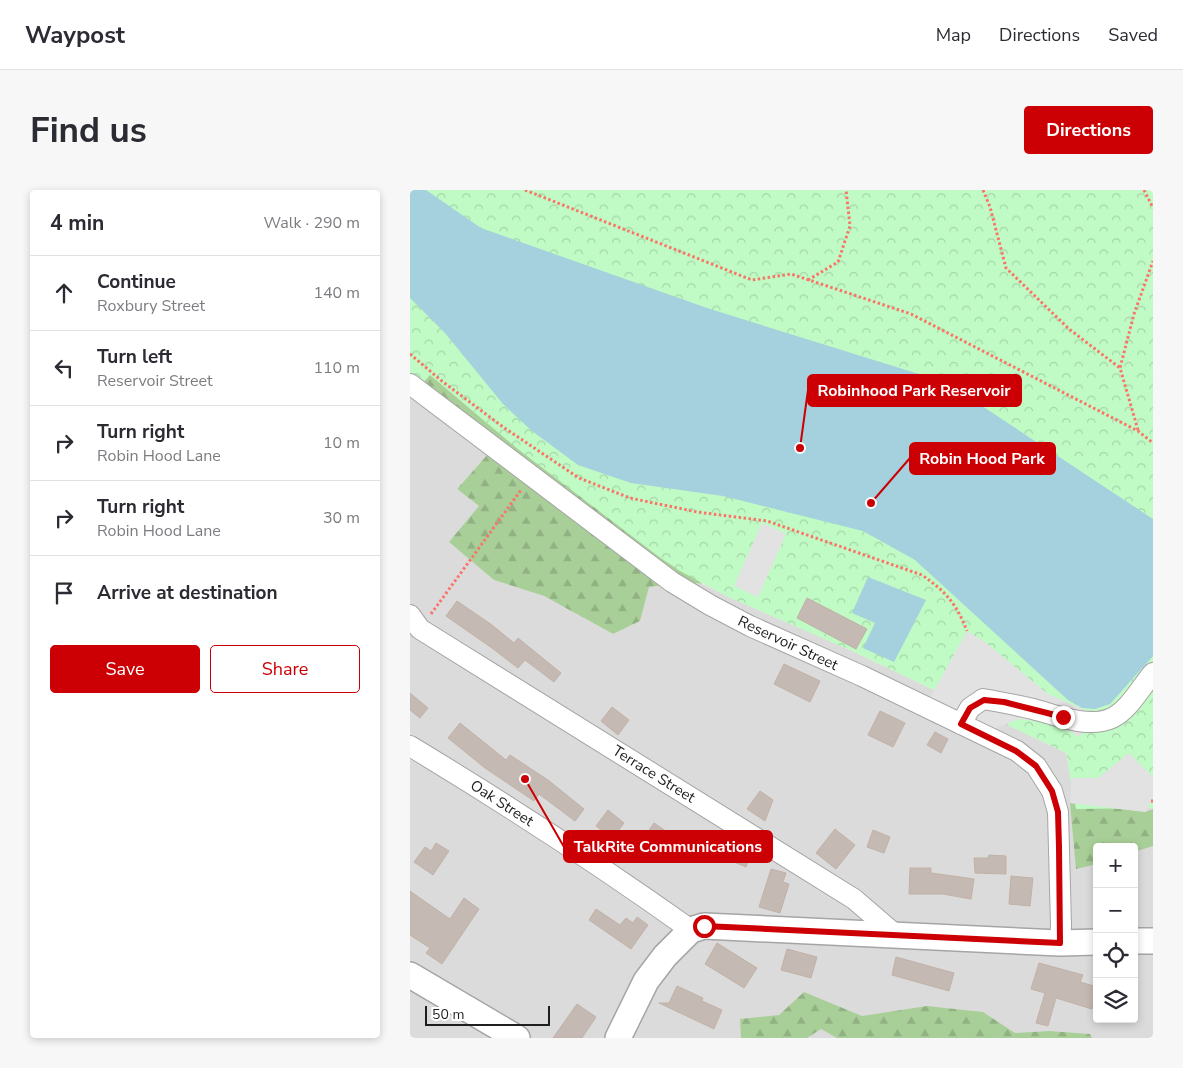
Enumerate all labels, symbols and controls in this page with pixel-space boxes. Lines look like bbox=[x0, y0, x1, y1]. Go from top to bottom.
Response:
text: Waypost bbox=[25, 19, 125, 51]
text: Map bbox=[936, 23, 971, 47]
text: Directions bbox=[999, 23, 1080, 47]
text: Saved bbox=[1108, 23, 1158, 47]
button: Directions bbox=[1024, 106, 1153, 154]
text: Find us bbox=[30, 107, 147, 154]
text: 4 min bbox=[50, 209, 104, 237]
text: Walk · 290 m bbox=[264, 212, 360, 234]
text: Continue bbox=[97, 269, 176, 295]
icon: ahead bbox=[50, 279, 78, 307]
text: 140 m bbox=[313, 282, 360, 304]
text: Roxbury Street bbox=[97, 295, 205, 317]
text: Turn left bbox=[97, 344, 172, 370]
icon: left bbox=[50, 354, 78, 382]
text: 110 m bbox=[313, 357, 360, 379]
text: Reservoir Street bbox=[97, 370, 213, 392]
callout: Robinhood Park Reservoir bbox=[808, 375, 1021, 406]
text: Robinhood Park Reservoir bbox=[817, 380, 1011, 402]
text: Turn right bbox=[97, 419, 184, 445]
icon: right bbox=[50, 429, 78, 457]
text: 10 m bbox=[323, 432, 360, 454]
callout: Robin Hood Park bbox=[910, 443, 1055, 474]
text: Robin Hood Lane bbox=[97, 445, 221, 467]
text: Robin Hood Park bbox=[919, 448, 1045, 470]
text: Turn right bbox=[97, 494, 184, 520]
icon: right bbox=[50, 504, 78, 532]
text: 30 m bbox=[323, 507, 360, 529]
text: Robin Hood Lane bbox=[97, 520, 221, 542]
icon: arrive bbox=[50, 579, 78, 607]
text: Arrive at destination bbox=[97, 580, 278, 606]
street label: Reservoir Street bbox=[735, 611, 842, 675]
button: Save bbox=[50, 645, 200, 693]
button: Share bbox=[210, 645, 360, 693]
route end bbox=[1052, 706, 1075, 729]
street label: Terrace Street bbox=[609, 741, 700, 808]
street label: Oak Street bbox=[466, 775, 538, 831]
callout: TalkRite Communications bbox=[564, 831, 772, 862]
text: TalkRite Communications bbox=[574, 836, 762, 858]
map controls bbox=[1093, 843, 1138, 1023]
button: + bbox=[1093, 843, 1138, 888]
button: − bbox=[1093, 888, 1138, 933]
route start bbox=[693, 915, 716, 938]
button: locate bbox=[1093, 933, 1138, 978]
button: layers bbox=[1093, 978, 1138, 1023]
scale bar bbox=[425, 1003, 550, 1026]
text: 50 m bbox=[432, 1005, 464, 1024]

